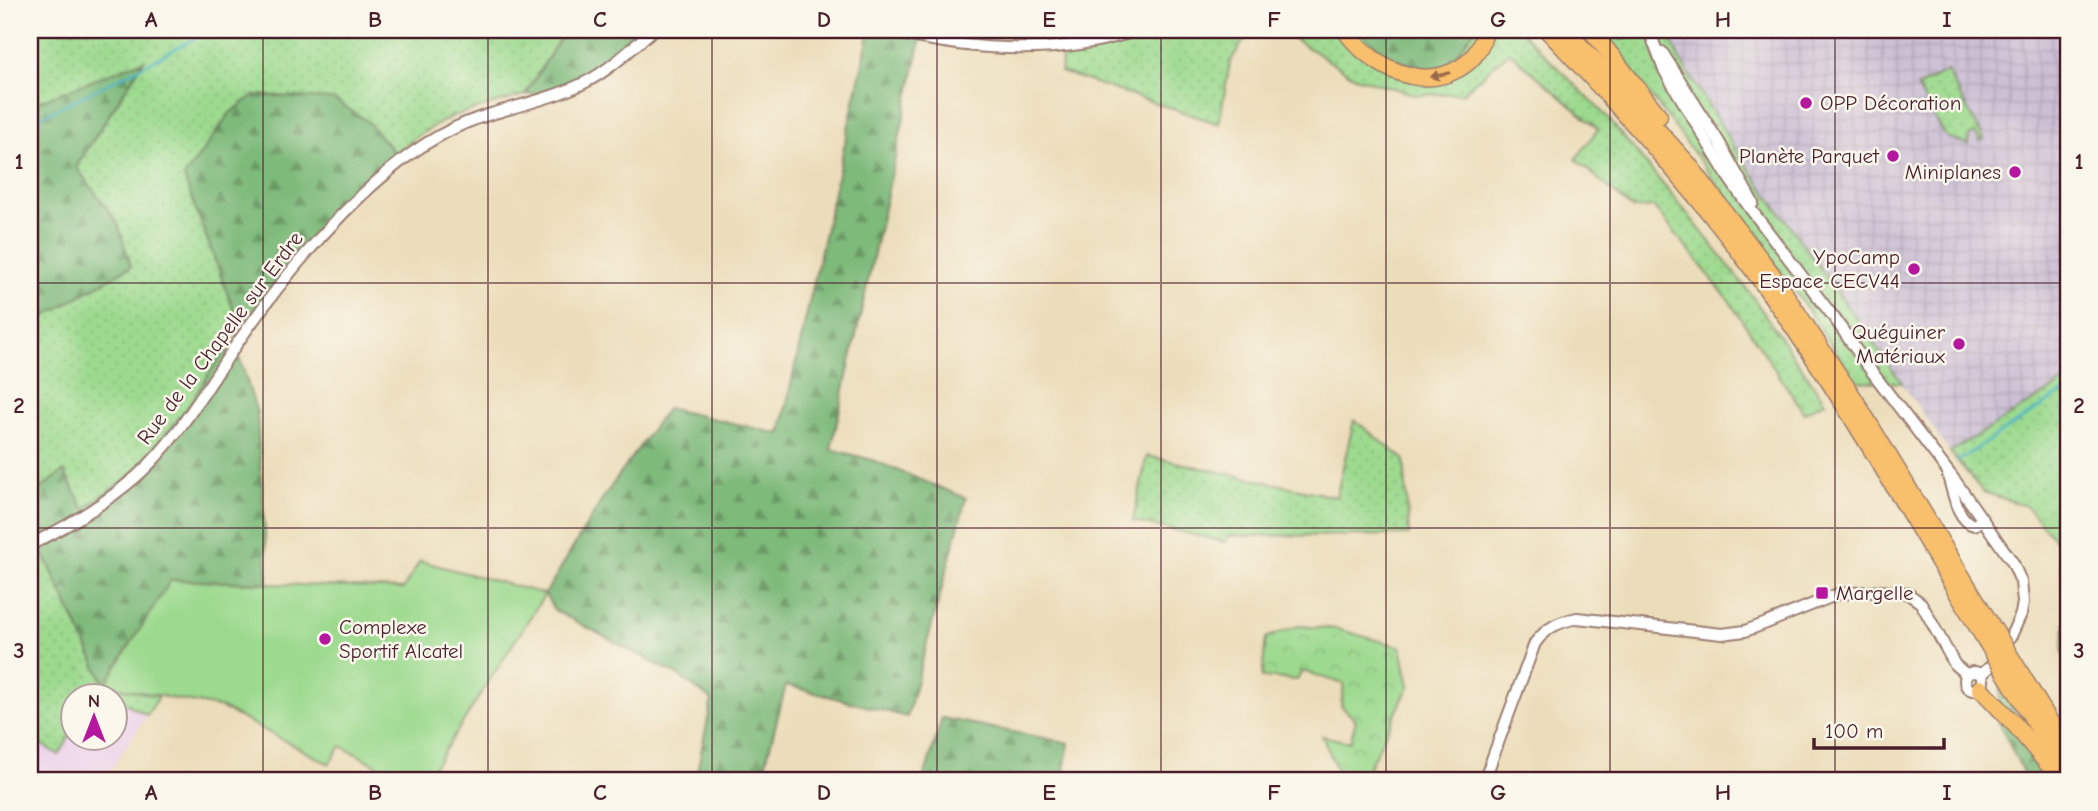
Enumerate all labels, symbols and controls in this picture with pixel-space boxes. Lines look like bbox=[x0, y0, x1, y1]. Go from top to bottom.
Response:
text: A bbox=[145, 6, 158, 33]
text: B bbox=[368, 6, 382, 33]
text: C bbox=[593, 6, 607, 33]
text: D bbox=[817, 6, 831, 33]
text: E bbox=[1042, 6, 1056, 33]
text: F bbox=[1267, 6, 1281, 33]
text: G bbox=[1490, 6, 1506, 33]
text: H bbox=[1715, 6, 1731, 33]
text: I bbox=[1942, 6, 1952, 33]
one-way arrow bbox=[1429, 69, 1451, 80]
place label: OPP Décoration bbox=[1820, 91, 1961, 115]
marker: OPP Décoration bbox=[1798, 95, 1814, 111]
place label: Planète Parquet bbox=[1739, 144, 1880, 168]
text: 1 bbox=[14, 148, 24, 175]
marker: Planète Parquet bbox=[1885, 148, 1901, 164]
text: 1 bbox=[2074, 148, 2084, 175]
place label: Miniplanes bbox=[1905, 160, 2001, 184]
marker: Miniplanes bbox=[2007, 164, 2023, 180]
street label: Rue de la Chapelle sur Erdre bbox=[132, 227, 308, 449]
place label: YpoCamp Espace CECV44 bbox=[1759, 245, 1900, 293]
marker: YpoCamp Espace CECV44 bbox=[1906, 261, 1922, 277]
place label: Quéguiner Matériaux bbox=[1852, 320, 1946, 368]
marker: Quéguiner Matériaux bbox=[1951, 336, 1967, 352]
text: 2 bbox=[13, 392, 25, 419]
text: 2 bbox=[2073, 392, 2085, 419]
place label: Margelle bbox=[1836, 581, 1914, 605]
marker: Margelle bbox=[1814, 585, 1830, 601]
place label: Complexe Sportif Alcatel bbox=[339, 615, 463, 663]
marker: Complexe Sportif Alcatel bbox=[317, 631, 333, 647]
text: 3 bbox=[13, 637, 25, 664]
text: 3 bbox=[2073, 637, 2085, 664]
north arrow bbox=[60, 682, 130, 752]
text: N bbox=[88, 690, 100, 712]
scale bar bbox=[1814, 706, 1944, 750]
text: 100 m bbox=[1825, 719, 1883, 743]
text: A bbox=[145, 779, 158, 806]
text: B bbox=[368, 779, 382, 806]
text: C bbox=[593, 779, 607, 806]
text: D bbox=[817, 779, 831, 806]
text: E bbox=[1042, 779, 1056, 806]
text: F bbox=[1267, 779, 1281, 806]
text: G bbox=[1490, 779, 1506, 806]
text: H bbox=[1715, 779, 1731, 806]
text: I bbox=[1942, 779, 1952, 806]

